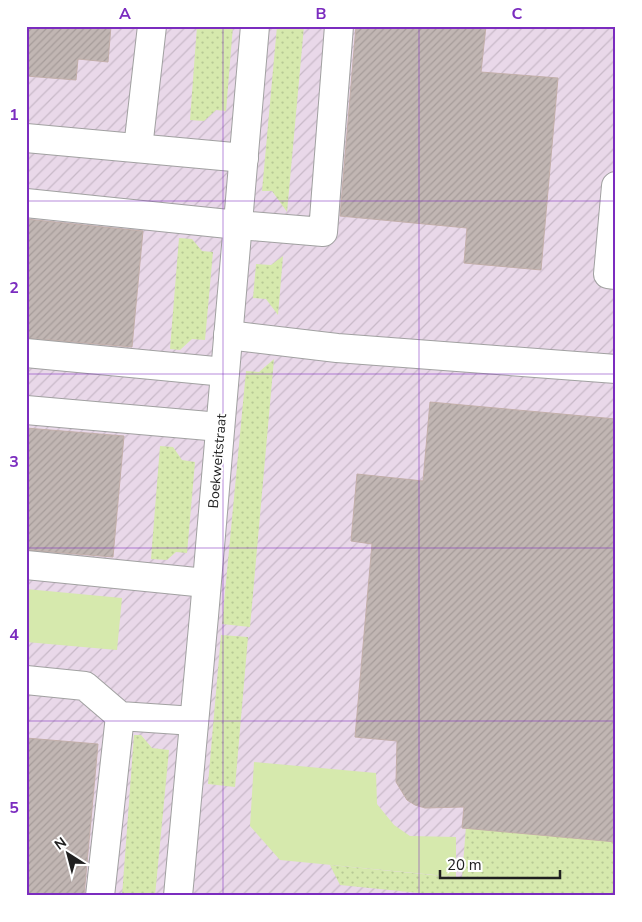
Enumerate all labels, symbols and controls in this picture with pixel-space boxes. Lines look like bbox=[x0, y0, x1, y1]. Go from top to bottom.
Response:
text: A bbox=[119, 3, 131, 25]
text: B bbox=[315, 3, 327, 25]
text: C bbox=[512, 3, 523, 25]
text: 1 bbox=[9, 104, 19, 126]
text: 2 bbox=[9, 277, 19, 299]
street label: Boekweitstraat bbox=[204, 413, 231, 509]
text: 3 bbox=[9, 451, 19, 473]
text: 4 bbox=[9, 624, 19, 646]
text: 5 bbox=[9, 797, 19, 819]
north arrow bbox=[42, 830, 92, 880]
text: N bbox=[51, 833, 70, 855]
scale bar bbox=[440, 847, 560, 879]
text: 20 m bbox=[447, 855, 482, 875]

